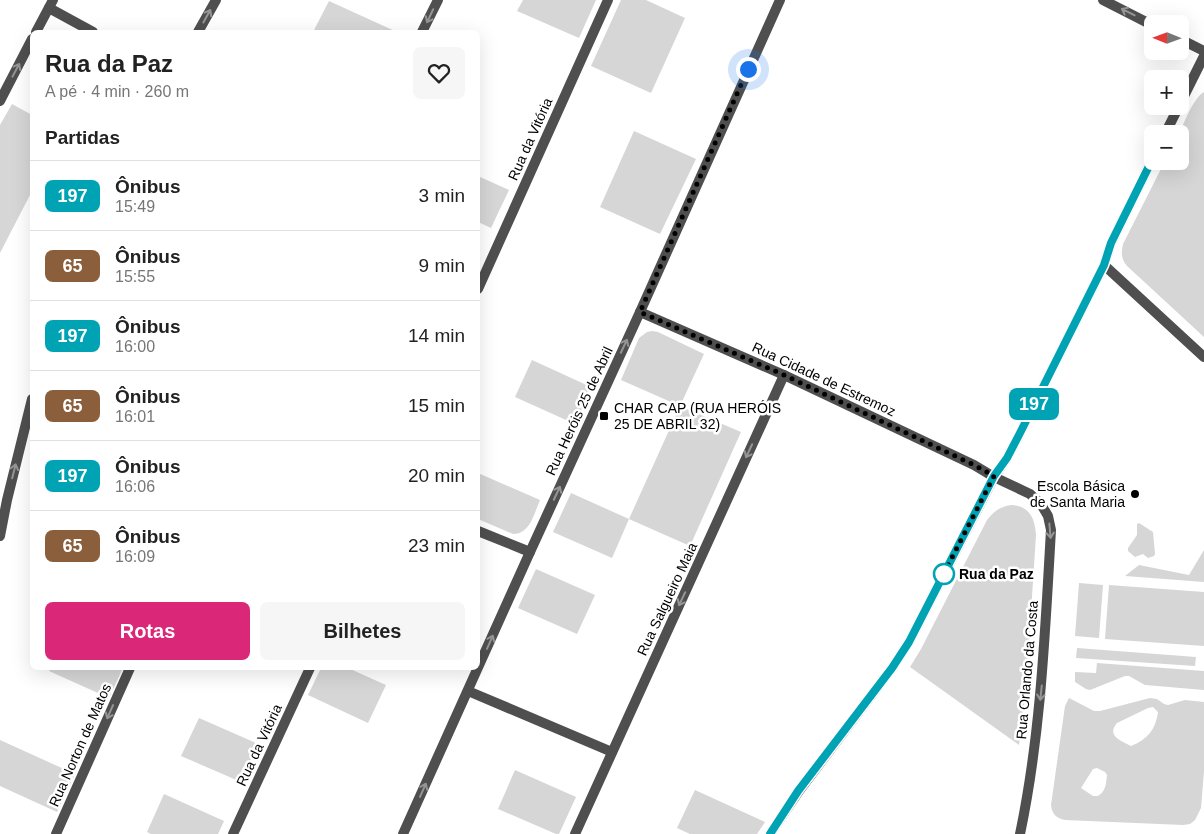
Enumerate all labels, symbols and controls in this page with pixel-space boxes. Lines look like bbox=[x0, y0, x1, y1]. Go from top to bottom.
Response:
one-way arrow bbox=[1121, 7, 1136, 16]
one-way arrow bbox=[425, 8, 434, 23]
one-way arrow bbox=[202, 9, 212, 24]
north arrow bbox=[1144, 15, 1189, 60]
map controls bbox=[1144, 15, 1189, 170]
button: heart bbox=[413, 47, 465, 99]
text: Rua da Paz bbox=[45, 50, 173, 77]
your location bbox=[736, 57, 761, 82]
one-way arrow bbox=[12, 63, 21, 78]
button: + bbox=[1144, 70, 1189, 115]
text: A pé · 4 min · 260 m bbox=[45, 83, 189, 100]
street label: Rua da Vitória bbox=[505, 95, 555, 183]
button: − bbox=[1144, 125, 1189, 170]
text: Partidas bbox=[45, 127, 120, 148]
text: Ônibus bbox=[115, 176, 180, 197]
text: 3 min bbox=[419, 185, 465, 206]
text: 197 bbox=[57, 186, 88, 206]
text: 15:49 bbox=[115, 198, 155, 215]
text: Ônibus bbox=[115, 246, 180, 267]
text: 9 min bbox=[419, 255, 465, 276]
text: 65 bbox=[62, 256, 83, 276]
text: 15:55 bbox=[115, 268, 155, 285]
text: Ônibus bbox=[115, 316, 180, 337]
text: 14 min bbox=[408, 325, 465, 346]
text: 197 bbox=[57, 326, 88, 346]
text: 16:00 bbox=[115, 338, 155, 355]
one-way arrow bbox=[620, 339, 630, 354]
street label: Rua Cidade de Estremoz bbox=[750, 339, 898, 419]
street label: Rua Heróis 25 de Abril bbox=[542, 344, 616, 478]
text: Ônibus bbox=[115, 386, 180, 407]
line badge: 197 bbox=[1005, 388, 1063, 420]
text: 197 bbox=[1019, 394, 1049, 414]
text: 15 min bbox=[408, 395, 465, 416]
text: 65 bbox=[62, 396, 83, 416]
place label: CHAR CAP (RUA HERÓIS 25 DE ABRIL 32) bbox=[614, 400, 781, 432]
text: 16:01 bbox=[115, 408, 155, 425]
marker: CHAR CAP (RUA HERÓIS 25 DE ABRIL 32) bbox=[598, 410, 610, 422]
one-way arrow bbox=[744, 443, 754, 458]
text: Ônibus bbox=[115, 456, 180, 477]
one-way arrow bbox=[10, 463, 19, 479]
text: 20 min bbox=[408, 465, 465, 486]
text: 197 bbox=[57, 466, 88, 486]
text: 16:06 bbox=[115, 478, 155, 495]
place label: Escola Básica de Santa Maria bbox=[1030, 478, 1125, 510]
one-way arrow bbox=[552, 486, 562, 501]
marker: Escola Básica de Santa Maria bbox=[1129, 488, 1141, 500]
one-way arrow bbox=[1045, 523, 1055, 539]
text: Ônibus bbox=[115, 526, 180, 547]
text: 23 min bbox=[408, 535, 465, 556]
text: 65 bbox=[62, 536, 83, 556]
street label: Rua Salgueiro Maia bbox=[634, 540, 700, 658]
text: 16:09 bbox=[115, 548, 155, 565]
marker: Rua da Paz bbox=[933, 563, 955, 585]
place label: Rua da Paz bbox=[959, 566, 1034, 582]
one-way arrow bbox=[676, 591, 686, 606]
street label: Rua Orlando da Costa bbox=[1013, 600, 1041, 740]
button: Rotas bbox=[45, 602, 250, 660]
button: Bilhetes bbox=[260, 602, 465, 660]
one-way arrow bbox=[485, 635, 495, 650]
street label: Rua Norton de Matos bbox=[46, 681, 114, 809]
one-way arrow bbox=[1036, 685, 1046, 701]
street label: Rua da Vitória bbox=[233, 701, 285, 788]
one-way arrow bbox=[105, 704, 115, 719]
one-way arrow bbox=[419, 783, 428, 798]

